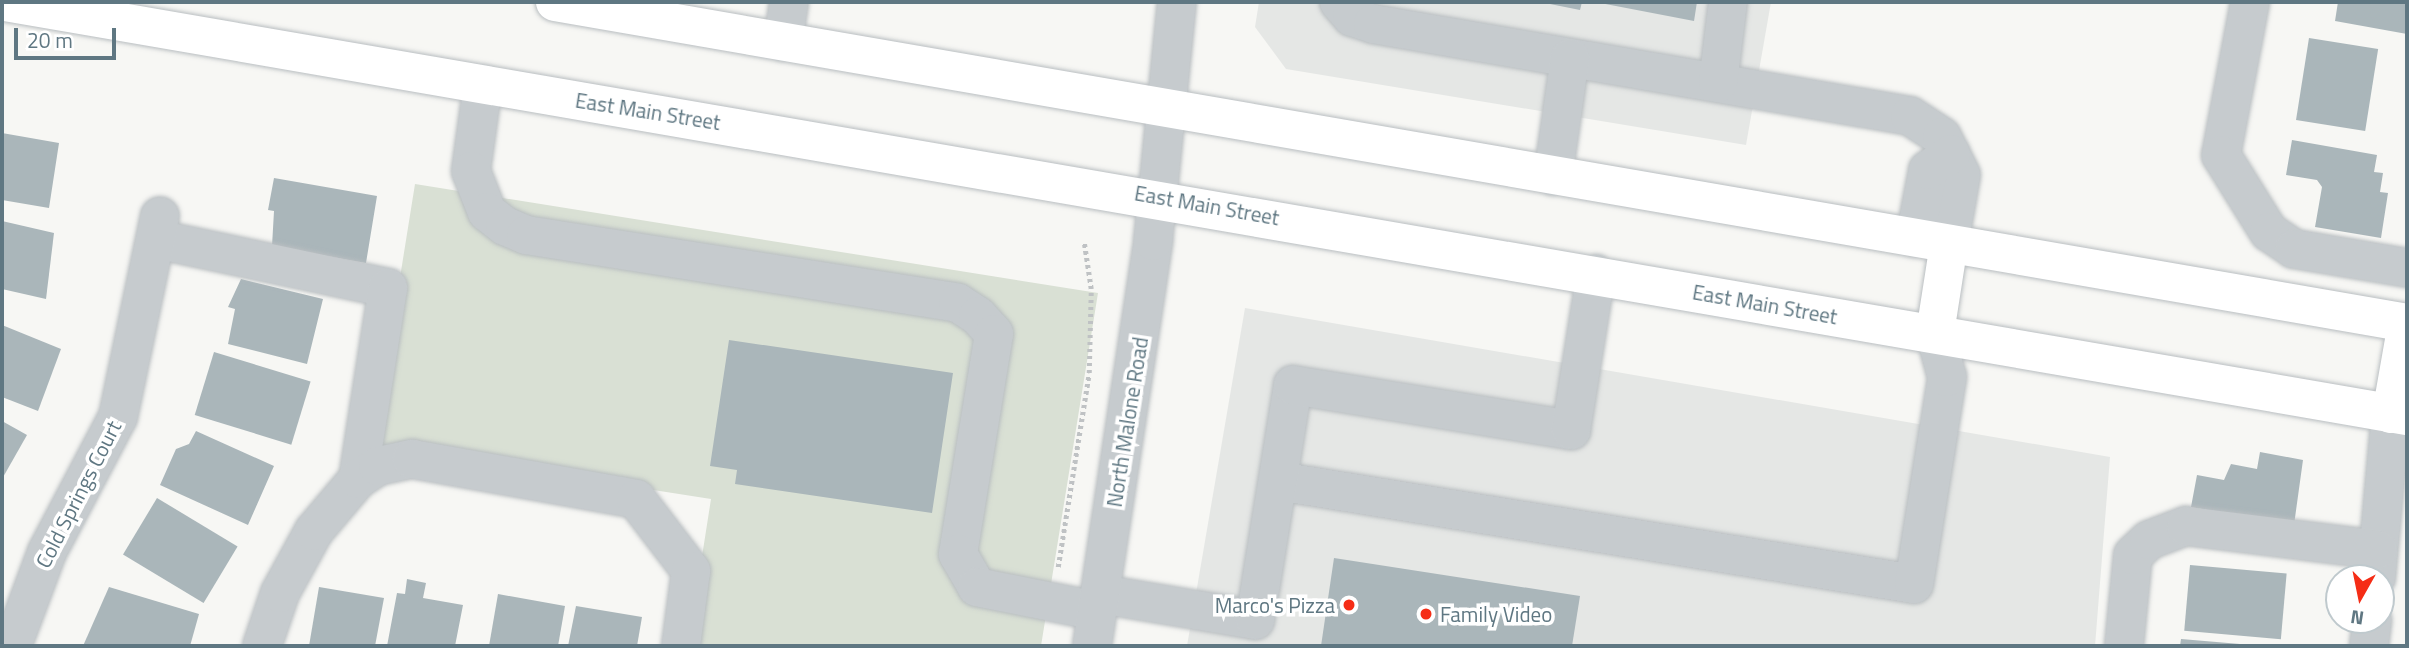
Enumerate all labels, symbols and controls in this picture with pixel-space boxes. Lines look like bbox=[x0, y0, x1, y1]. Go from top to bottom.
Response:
scale bar bbox=[18, 14, 119, 58]
text: 20 m bbox=[27, 24, 73, 56]
street label: East Main Street bbox=[574, 87, 722, 135]
street label: East Main Street bbox=[1133, 180, 1281, 230]
street label: East Main Street bbox=[1691, 279, 1839, 329]
street label: North Malone Road bbox=[1101, 335, 1153, 509]
street label: Cold Springs Court bbox=[30, 416, 126, 572]
north arrow bbox=[2325, 564, 2395, 634]
place label: Marco's Pizza bbox=[1215, 592, 1335, 618]
marker: Marco's Pizza bbox=[1341, 597, 1357, 613]
place label: Family Video bbox=[1440, 601, 1552, 627]
text: N bbox=[2348, 603, 2366, 634]
marker: Family Video bbox=[1418, 606, 1434, 622]

